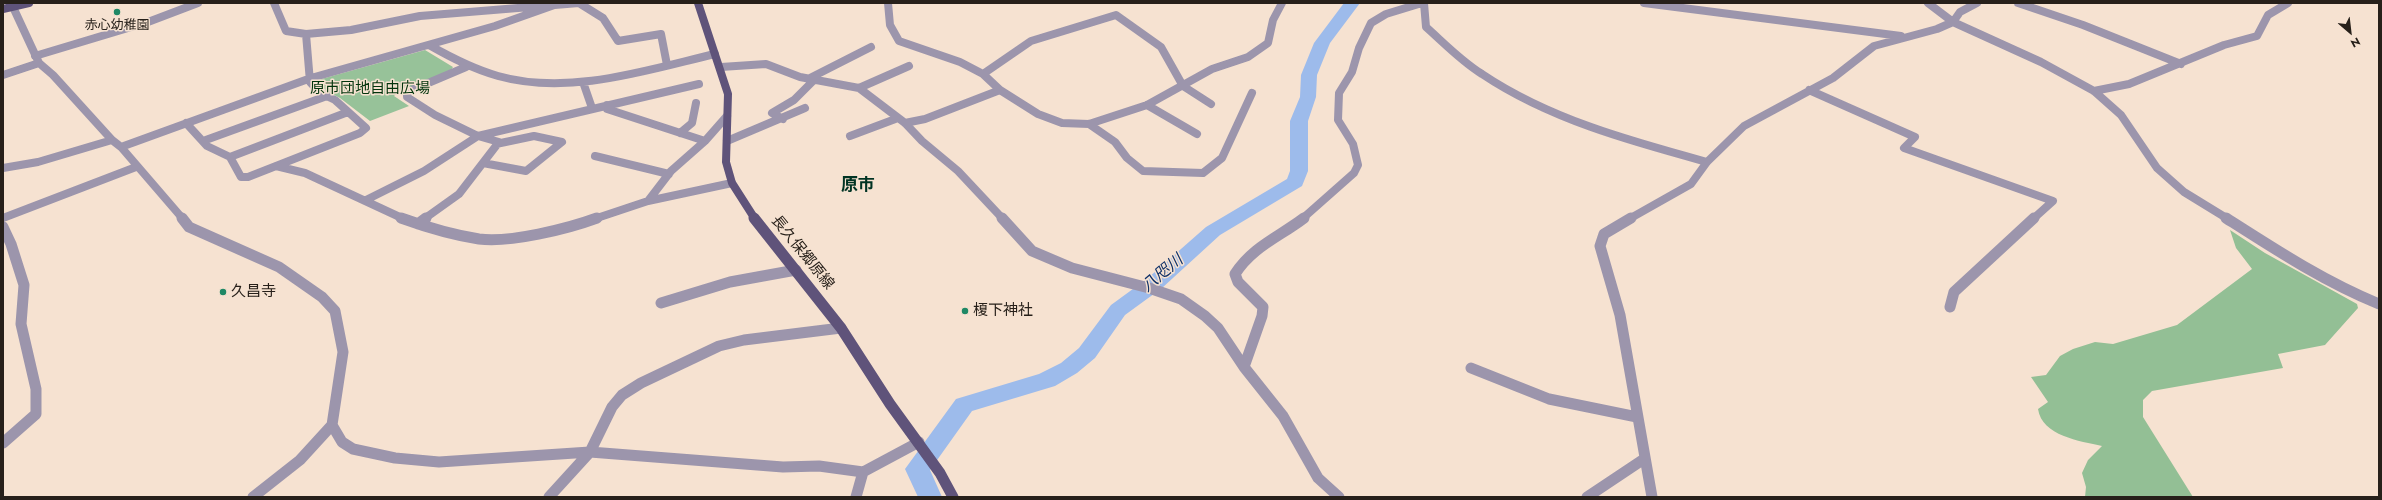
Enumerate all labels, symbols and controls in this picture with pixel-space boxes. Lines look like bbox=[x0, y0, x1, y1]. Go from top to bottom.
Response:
marker: 赤心幼稚園 bbox=[112, 7, 122, 17]
north arrow bbox=[2330, 12, 2370, 52]
place label: 赤心幼稚園 bbox=[85, 18, 149, 34]
text: N bbox=[2348, 33, 2363, 52]
park label: 原市団地自由広場 bbox=[310, 80, 430, 98]
district label: 原市 bbox=[841, 176, 875, 196]
street label: 長久保郷原線 bbox=[767, 212, 837, 294]
water label: 八咫川 bbox=[1138, 251, 1188, 297]
place label: 久昌寺 bbox=[231, 283, 276, 301]
marker: 久昌寺 bbox=[218, 287, 228, 297]
place label: 榎下神社 bbox=[973, 302, 1033, 320]
marker: 榎下神社 bbox=[960, 306, 970, 316]

